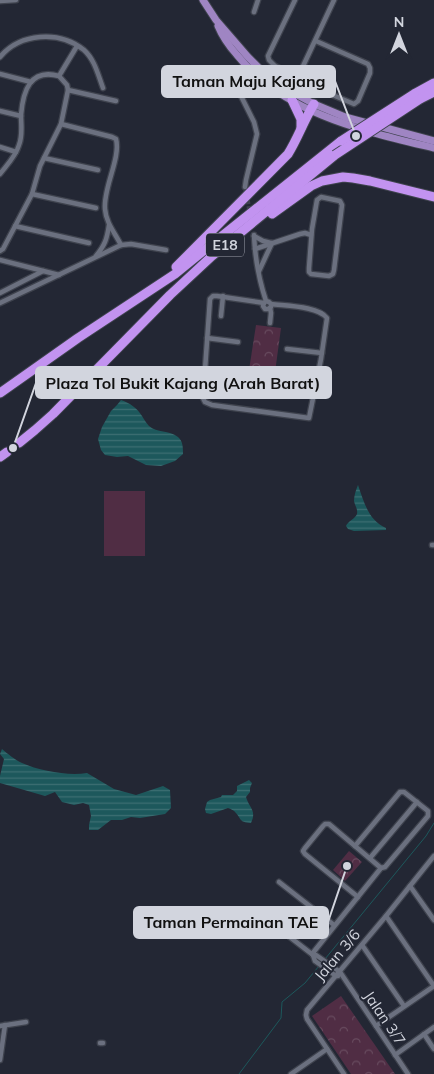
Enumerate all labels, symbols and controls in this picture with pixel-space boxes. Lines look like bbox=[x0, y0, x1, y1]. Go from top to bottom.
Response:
north arrow bbox=[374, 10, 424, 60]
text: N bbox=[394, 13, 404, 31]
callout: Taman Maju Kajang bbox=[162, 66, 335, 97]
text: Taman Maju Kajang bbox=[172, 71, 326, 91]
road number: E18 bbox=[206, 234, 244, 256]
callout: Plaza Tol Bukit Kajang (Arah Barat) bbox=[36, 367, 331, 398]
text: Plaza Tol Bukit Kajang (Arah Barat) bbox=[46, 373, 320, 393]
callout: Taman Permainan TAE bbox=[134, 907, 328, 938]
text: Taman Permainan TAE bbox=[144, 912, 318, 932]
street label: Jalan 3/6 bbox=[310, 925, 364, 985]
street label: Jalan 3/7 bbox=[360, 987, 410, 1049]

